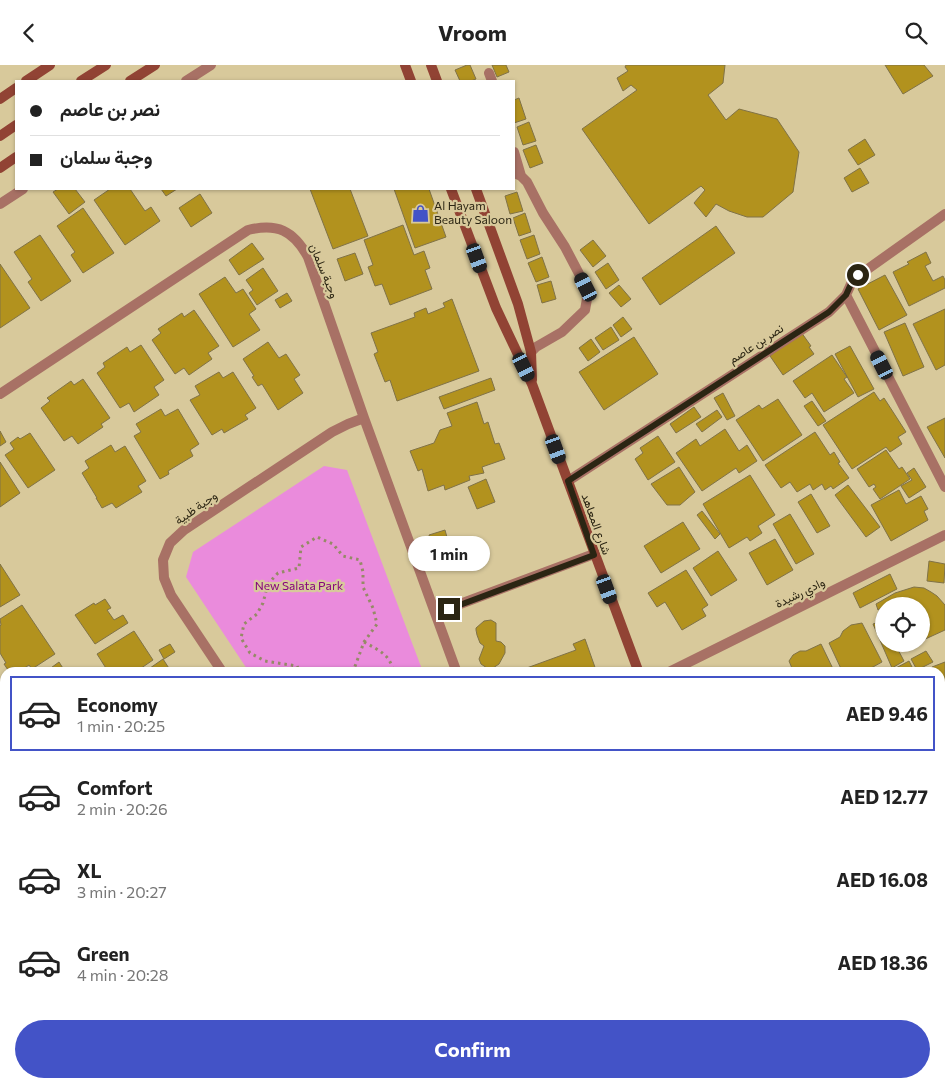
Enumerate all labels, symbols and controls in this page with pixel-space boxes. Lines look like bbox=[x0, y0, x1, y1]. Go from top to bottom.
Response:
icon: back bbox=[15, 19, 43, 47]
text: Vroom bbox=[438, 19, 507, 46]
icon: search bbox=[902, 19, 930, 47]
text: نصر بن عاصم bbox=[60, 97, 160, 120]
text: وجبة سلمان bbox=[60, 145, 153, 168]
place label: Al Hayam Beauty Saloon bbox=[434, 198, 512, 226]
shop icon: Al Hayam Beauty Saloon bbox=[410, 203, 430, 223]
street label: وجبة سلمان bbox=[306, 241, 342, 301]
car bbox=[464, 241, 489, 275]
route start bbox=[847, 264, 869, 286]
car bbox=[572, 270, 599, 304]
street label: نصر بن عاصم bbox=[726, 320, 786, 368]
car bbox=[868, 348, 895, 382]
car bbox=[510, 350, 537, 384]
car bbox=[543, 432, 568, 466]
street label: وجبة ظبية bbox=[172, 488, 220, 528]
street label: شارع المعاهد bbox=[577, 491, 615, 557]
callout: 1 min bbox=[408, 537, 490, 571]
text: 1 min bbox=[430, 544, 468, 563]
car bbox=[594, 572, 619, 606]
street label: وادي رشيدة bbox=[772, 574, 828, 614]
park label: New Salata Park bbox=[255, 578, 344, 592]
map controls bbox=[875, 597, 930, 652]
button: locate bbox=[875, 597, 930, 652]
route end bbox=[438, 598, 460, 620]
icon: car bbox=[17, 691, 62, 736]
text: Economy bbox=[77, 693, 158, 716]
text: AED 9.46 bbox=[846, 702, 928, 725]
text: 1 min · 20:25 bbox=[77, 716, 165, 735]
icon: car bbox=[17, 774, 62, 819]
text: Comfort bbox=[77, 776, 153, 799]
text: AED 12.77 bbox=[840, 785, 928, 808]
text: 2 min · 20:26 bbox=[77, 799, 168, 818]
icon: car bbox=[17, 857, 62, 902]
text: XL bbox=[77, 859, 102, 882]
text: AED 16.08 bbox=[836, 868, 928, 891]
text: 3 min · 20:27 bbox=[77, 882, 167, 901]
icon: car bbox=[17, 940, 62, 985]
text: Green bbox=[77, 942, 129, 965]
text: AED 18.36 bbox=[838, 951, 928, 974]
text: 4 min · 20:28 bbox=[77, 965, 168, 984]
button: Confirm bbox=[15, 1020, 930, 1078]

